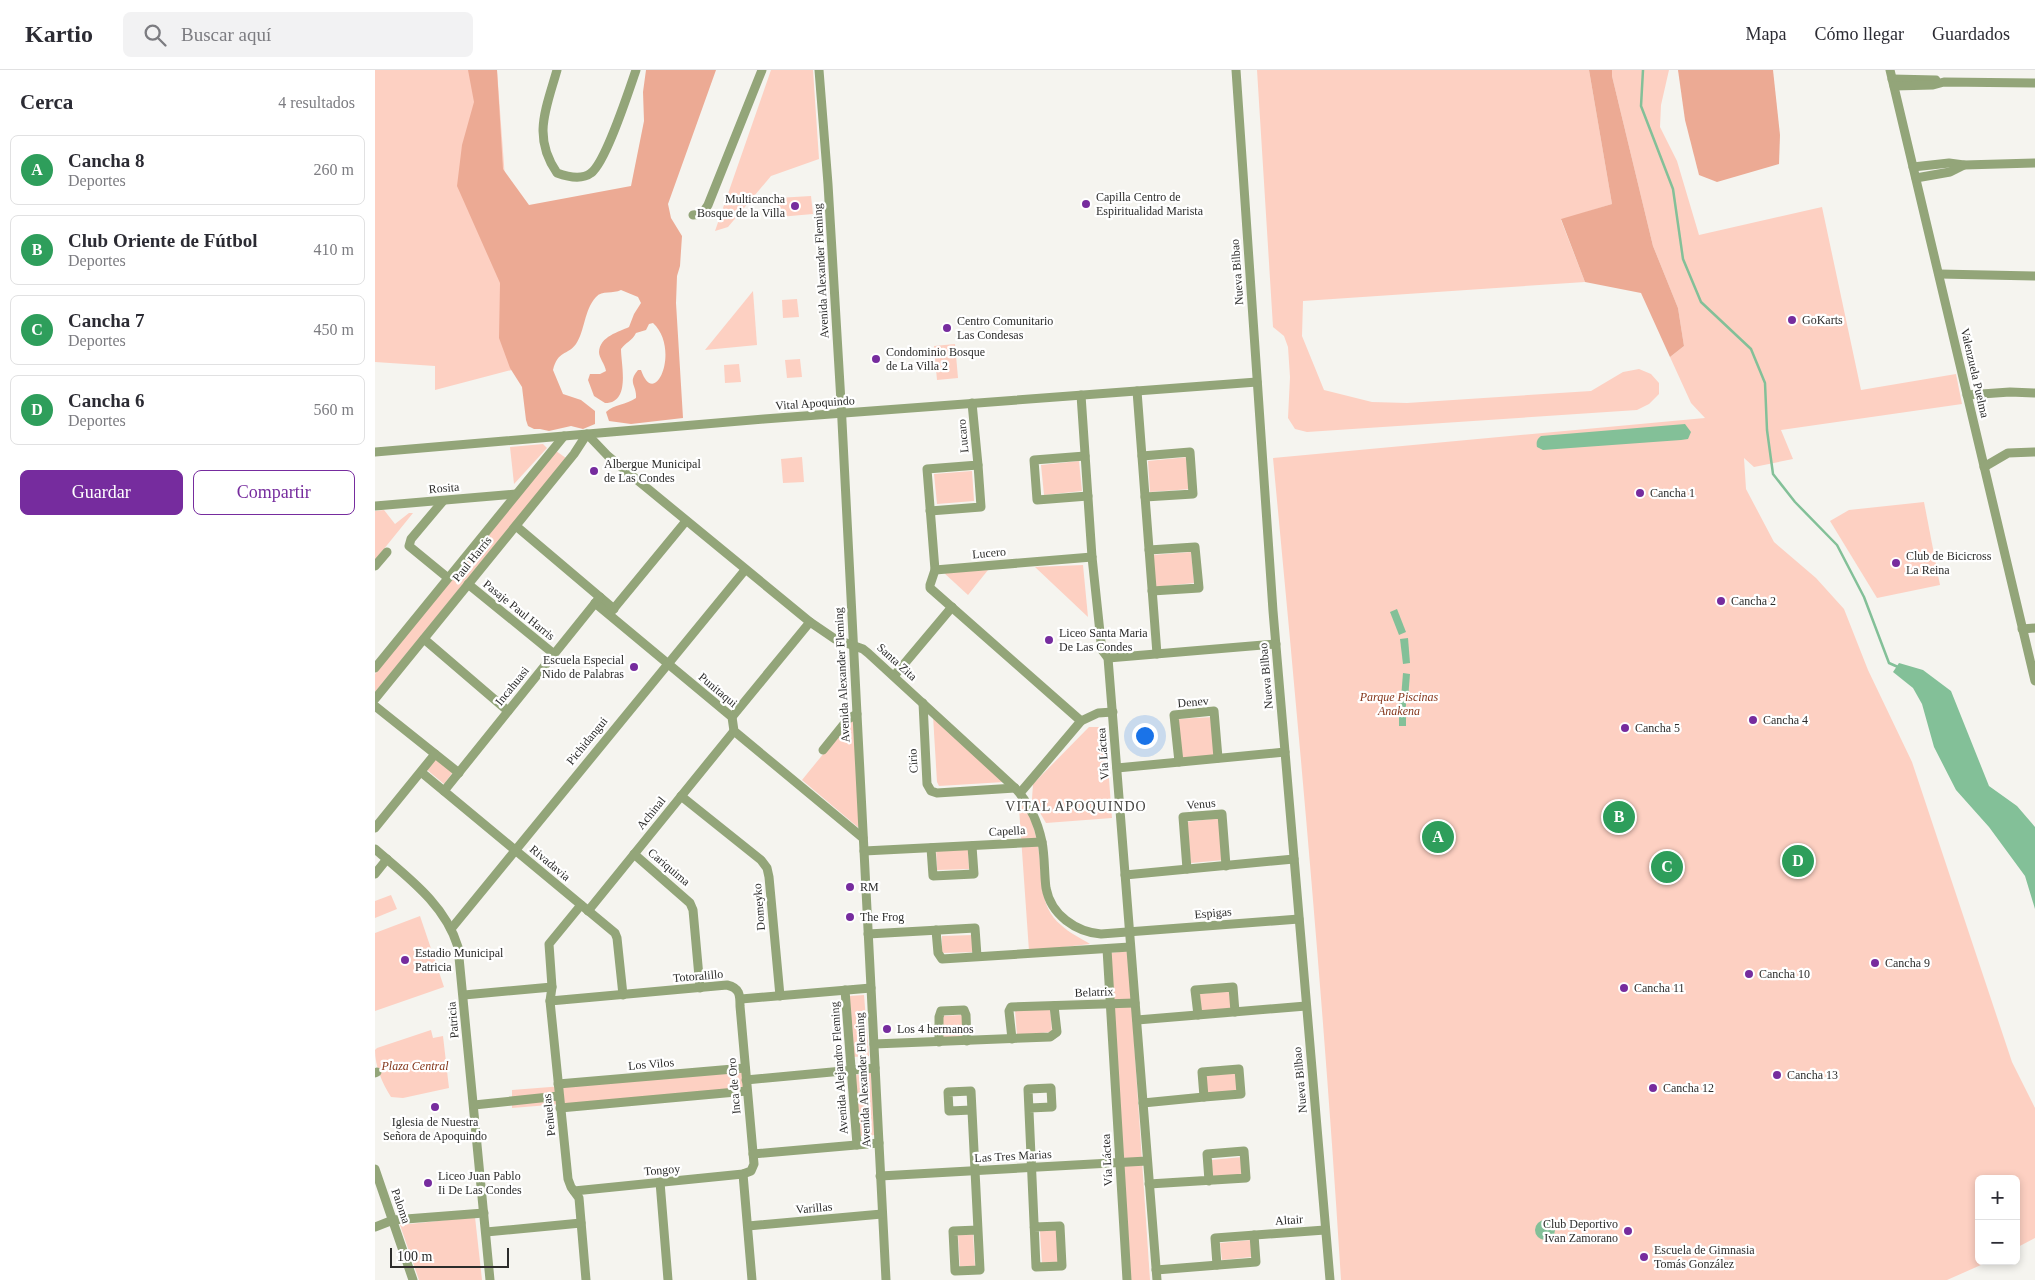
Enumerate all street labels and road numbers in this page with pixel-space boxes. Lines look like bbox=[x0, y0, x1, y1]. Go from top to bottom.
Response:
street label: Avenida Alexander Fleming bbox=[810, 203, 832, 339]
street label: Nueva Bilbao bbox=[1228, 238, 1246, 306]
street label: Valenzuela Puelma bbox=[1958, 327, 1992, 420]
street label: Vital Apoquindo bbox=[775, 393, 855, 413]
street label: Lucaro bbox=[955, 418, 971, 454]
street label: Rosita bbox=[428, 480, 461, 496]
street label: Paul Harris bbox=[449, 533, 495, 585]
street label: Lucero bbox=[971, 545, 1007, 561]
street label: Pasaje Paul Harris bbox=[480, 577, 558, 643]
street label: Avenida Alexander Fleming bbox=[831, 607, 853, 743]
street label: Santa Zita bbox=[874, 640, 920, 684]
street label: Nueva Bilbao bbox=[1256, 642, 1276, 710]
street label: Incahuasi bbox=[492, 663, 532, 708]
street label: Punitaqui bbox=[696, 670, 741, 711]
street label: Denev bbox=[1177, 694, 1209, 710]
street label: Pichidangui bbox=[564, 714, 611, 768]
street label: Vía Láctea bbox=[1094, 727, 1112, 781]
street label: Cirio bbox=[905, 748, 921, 774]
street label: Achinal bbox=[634, 793, 669, 832]
street label: Venus bbox=[1186, 796, 1217, 812]
street label: Capella bbox=[988, 823, 1026, 839]
street label: Rivadavia bbox=[527, 842, 574, 884]
street label: Cariquima bbox=[645, 845, 693, 889]
street label: Domeyko bbox=[750, 883, 768, 931]
street label: Espigas bbox=[1194, 904, 1233, 922]
street label: Totoralillo bbox=[672, 967, 724, 985]
street label: Belatrix bbox=[1074, 984, 1114, 1000]
street label: Patricia bbox=[444, 1000, 462, 1039]
street label: Avenida Alejandro Fleming bbox=[827, 1001, 851, 1135]
street label: Avenida Alexander Fleming bbox=[852, 1012, 874, 1148]
street label: Nueva Bilbao bbox=[1290, 1046, 1310, 1114]
street label: Los Vilos bbox=[627, 1055, 675, 1073]
street label: Inca de Oro bbox=[725, 1057, 743, 1115]
street label: Peñuelas bbox=[540, 1093, 558, 1137]
street label: Vía Láctea bbox=[1099, 1133, 1115, 1186]
street label: Las Tres Marias bbox=[974, 1147, 1052, 1165]
street label: Tongoy bbox=[643, 1161, 681, 1179]
street label: Paloma bbox=[389, 1187, 414, 1226]
street label: Varillas bbox=[795, 1199, 833, 1217]
street label: Altair bbox=[1275, 1212, 1303, 1228]

